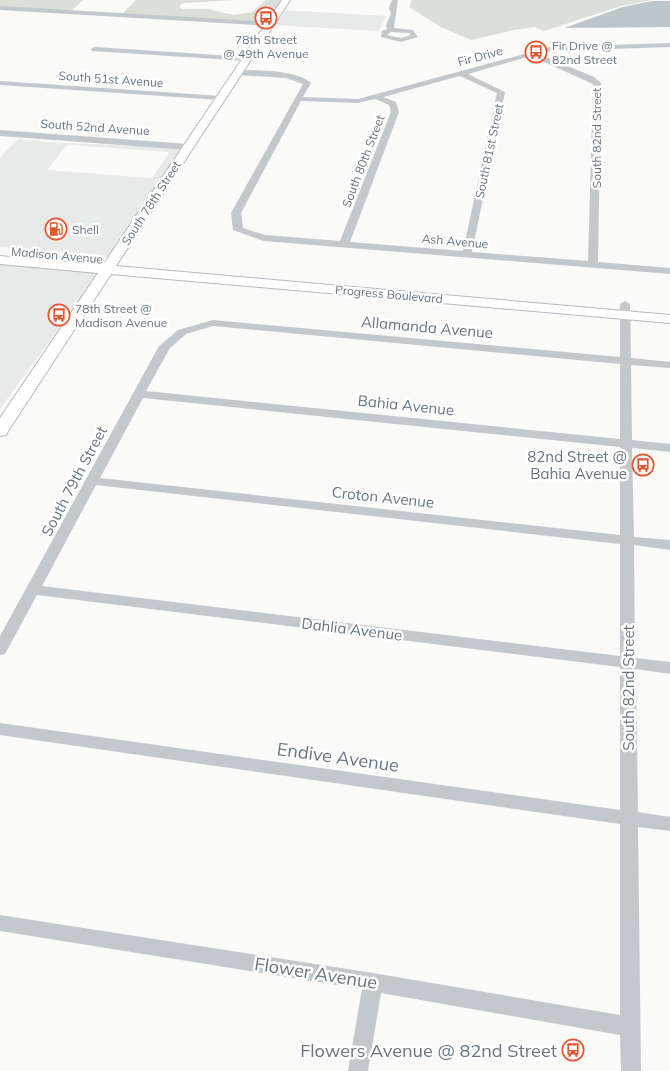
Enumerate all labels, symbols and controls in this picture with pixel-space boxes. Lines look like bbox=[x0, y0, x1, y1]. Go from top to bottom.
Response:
bus stop icon: 78th Street @ 49th Avenue bbox=[254, 6, 278, 30]
place label: 78th Street @ 49th Avenue bbox=[223, 32, 309, 61]
place label: Fir Drive @ 82nd Street bbox=[552, 38, 617, 67]
bus stop icon: Fir Drive @ 82nd Street bbox=[524, 40, 548, 64]
street label: Fir Drive bbox=[456, 43, 504, 69]
street label: South 51st Avenue bbox=[58, 68, 164, 90]
street label: South 82nd Street bbox=[589, 88, 604, 188]
street label: South 81st Street bbox=[472, 102, 506, 200]
street label: South 80th Street bbox=[339, 113, 387, 209]
street label: South 52nd Avenue bbox=[40, 116, 150, 138]
street label: South 78th Street bbox=[118, 158, 184, 248]
fuel station icon: Shell bbox=[44, 217, 68, 241]
place label: Shell bbox=[72, 222, 99, 237]
street label: Ash Avenue bbox=[421, 231, 489, 251]
street label: Madison Avenue bbox=[10, 244, 104, 266]
street label: Progress Boulevard bbox=[335, 282, 443, 306]
place label: 78th Street @ Madison Avenue bbox=[75, 301, 167, 330]
bus stop icon: 78th Street @ Madison Avenue bbox=[47, 303, 71, 327]
street label: Allamanda Avenue bbox=[360, 312, 494, 342]
street label: Bahia Avenue bbox=[357, 390, 455, 420]
street label: South 79th Street bbox=[37, 423, 111, 539]
place label: 82nd Street @ Bahia Avenue bbox=[527, 447, 627, 483]
bus stop icon: 82nd Street @ Bahia Avenue bbox=[631, 453, 655, 477]
street label: Croton Avenue bbox=[331, 482, 435, 512]
street label: Dahlia Avenue bbox=[301, 613, 403, 645]
street label: South 82nd Street bbox=[619, 625, 638, 751]
street label: Endive Avenue bbox=[276, 737, 400, 777]
street label: Flower Avenue bbox=[253, 952, 379, 994]
bus stop icon: Flowers Avenue @ 82nd Street bbox=[561, 1038, 585, 1062]
place label: Flowers Avenue @ 82nd Street bbox=[300, 1039, 557, 1062]

